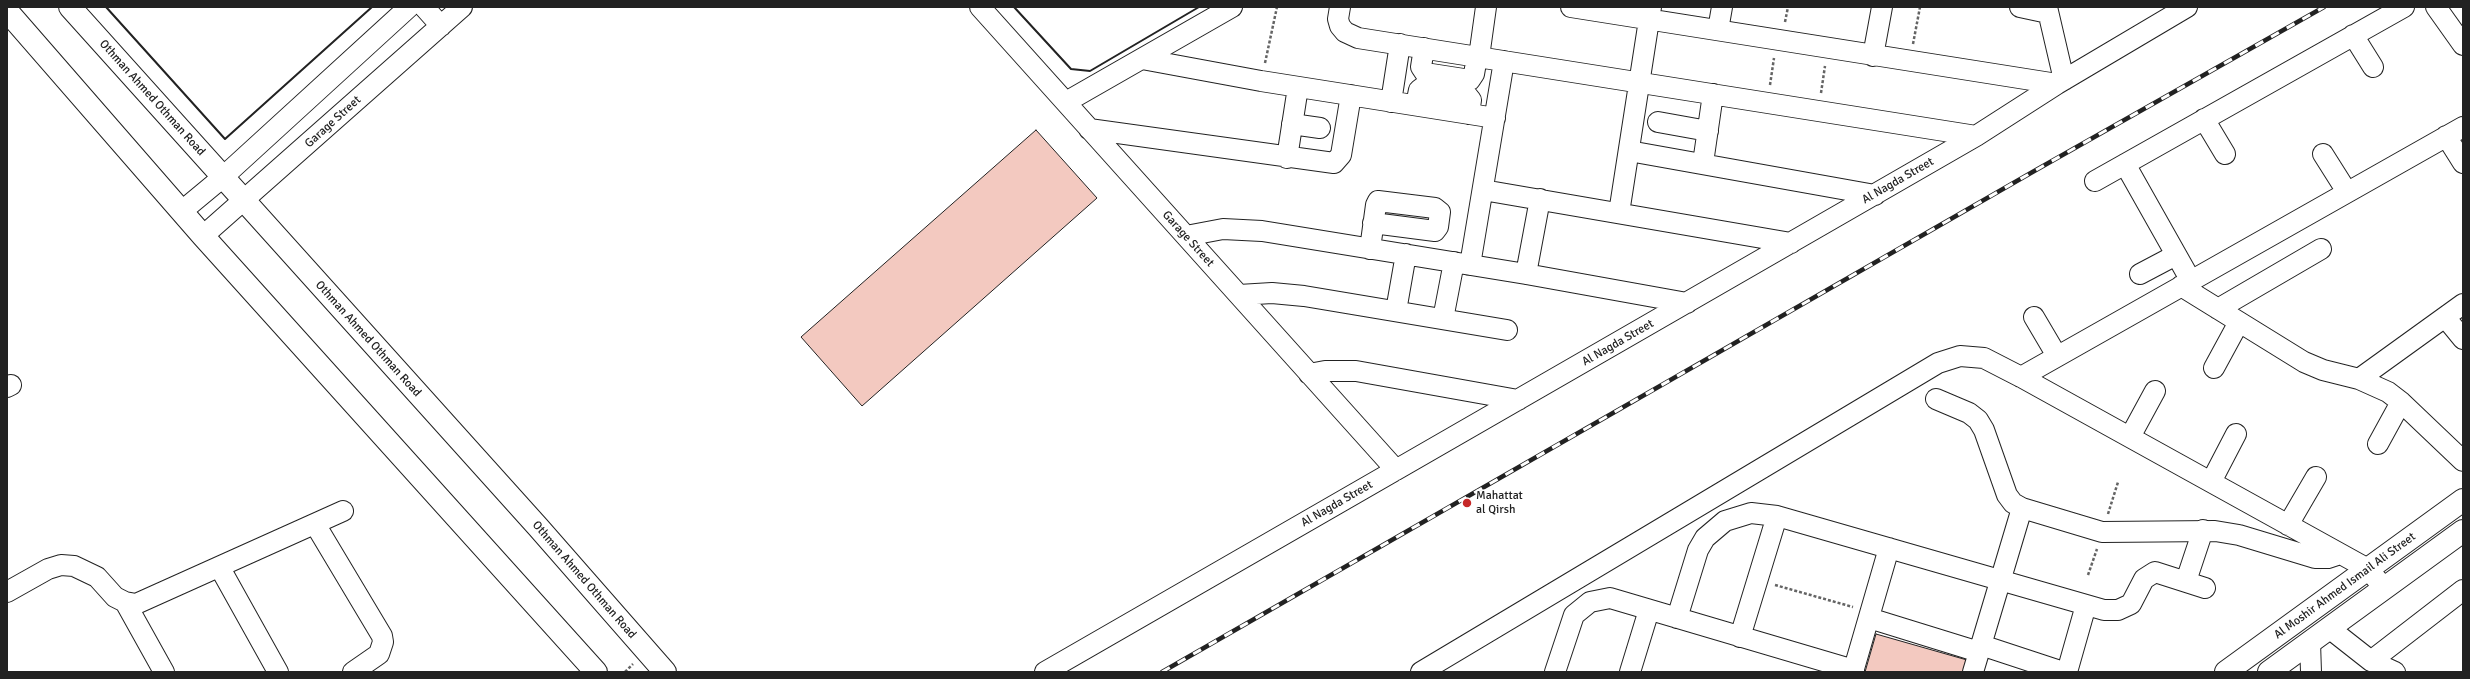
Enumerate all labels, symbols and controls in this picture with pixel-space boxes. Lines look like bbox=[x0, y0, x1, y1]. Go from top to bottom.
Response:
street label: Othman Ahmed Othman Road bbox=[96, 37, 208, 159]
street label: Garage Street bbox=[302, 93, 364, 151]
street label: Al Nagda Street bbox=[1860, 155, 1936, 207]
street label: Garage Street bbox=[1159, 208, 1217, 270]
street label: Othman Ahmed Othman Road bbox=[312, 278, 424, 400]
street label: Al Nagda Street bbox=[1580, 317, 1656, 369]
street label: Al Nagda Street bbox=[1299, 478, 1375, 530]
place label: Mahattat al Qirsh bbox=[1476, 489, 1523, 517]
marker: Mahattat al Qirsh bbox=[1461, 497, 1473, 509]
street label: Othman Ahmed Othman Road bbox=[529, 518, 639, 642]
street label: Al Moshir Ahmed Ismail Ali Street bbox=[2271, 530, 2419, 642]

